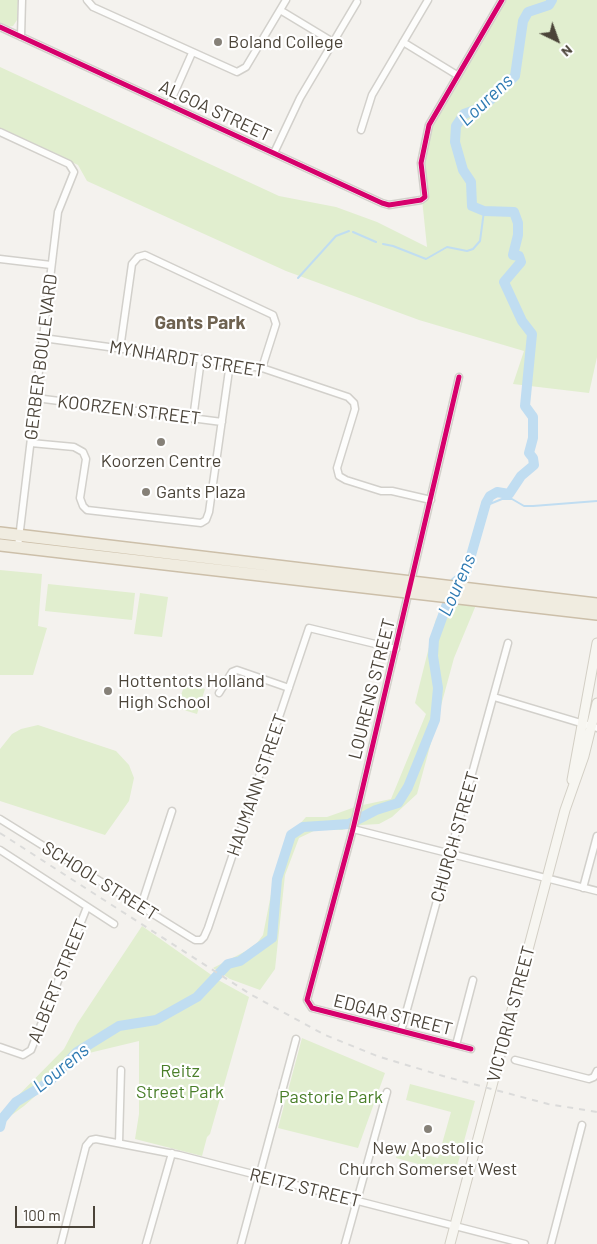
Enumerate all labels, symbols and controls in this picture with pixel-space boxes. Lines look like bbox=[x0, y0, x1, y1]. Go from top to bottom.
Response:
north arrow bbox=[532, 15, 582, 65]
place label: Boland College bbox=[228, 31, 343, 53]
marker: Boland College bbox=[212, 36, 224, 48]
text: N bbox=[558, 42, 577, 61]
water label: Lourens bbox=[454, 69, 518, 131]
street label: ALGOA STREET bbox=[155, 76, 275, 146]
street label: GERBER BOULEVARD bbox=[20, 273, 62, 441]
district label: Gants Park bbox=[154, 312, 246, 334]
street label: MYNHARDT STREET bbox=[108, 336, 266, 382]
street label: KOORZEN STREET bbox=[56, 390, 202, 430]
marker: Koorzen Centre bbox=[155, 436, 167, 448]
place label: Koorzen Centre bbox=[101, 450, 221, 472]
place label: Gants Plaza bbox=[156, 481, 246, 503]
marker: Gants Plaza bbox=[140, 486, 152, 498]
water label: Lourens bbox=[433, 550, 481, 620]
street label: LOURENS STREET bbox=[344, 616, 400, 762]
place label: Hottentots Holland High School bbox=[118, 670, 265, 712]
marker: Hottentots Holland High School bbox=[102, 685, 114, 697]
street label: HAUMANN STREET bbox=[222, 711, 292, 859]
street label: CHURCH STREET bbox=[426, 769, 484, 905]
street label: SCHOOL STREET bbox=[38, 837, 162, 925]
street label: ALBERT STREET bbox=[23, 916, 93, 1046]
street label: VICTORIA STREET bbox=[482, 943, 540, 1085]
street label: EDGAR STREET bbox=[331, 990, 455, 1040]
water label: Lourens bbox=[28, 1038, 94, 1098]
park label: Reitz Street Park bbox=[136, 1060, 224, 1102]
park label: Pastorie Park bbox=[279, 1086, 383, 1108]
marker: New Apostolic Church Somerset West bbox=[422, 1123, 434, 1135]
place label: New Apostolic Church Somerset West bbox=[339, 1137, 517, 1180]
street label: REITZ STREET bbox=[247, 1164, 363, 1212]
scale bar bbox=[18, 1196, 98, 1228]
text: 100 m bbox=[23, 1206, 61, 1224]

